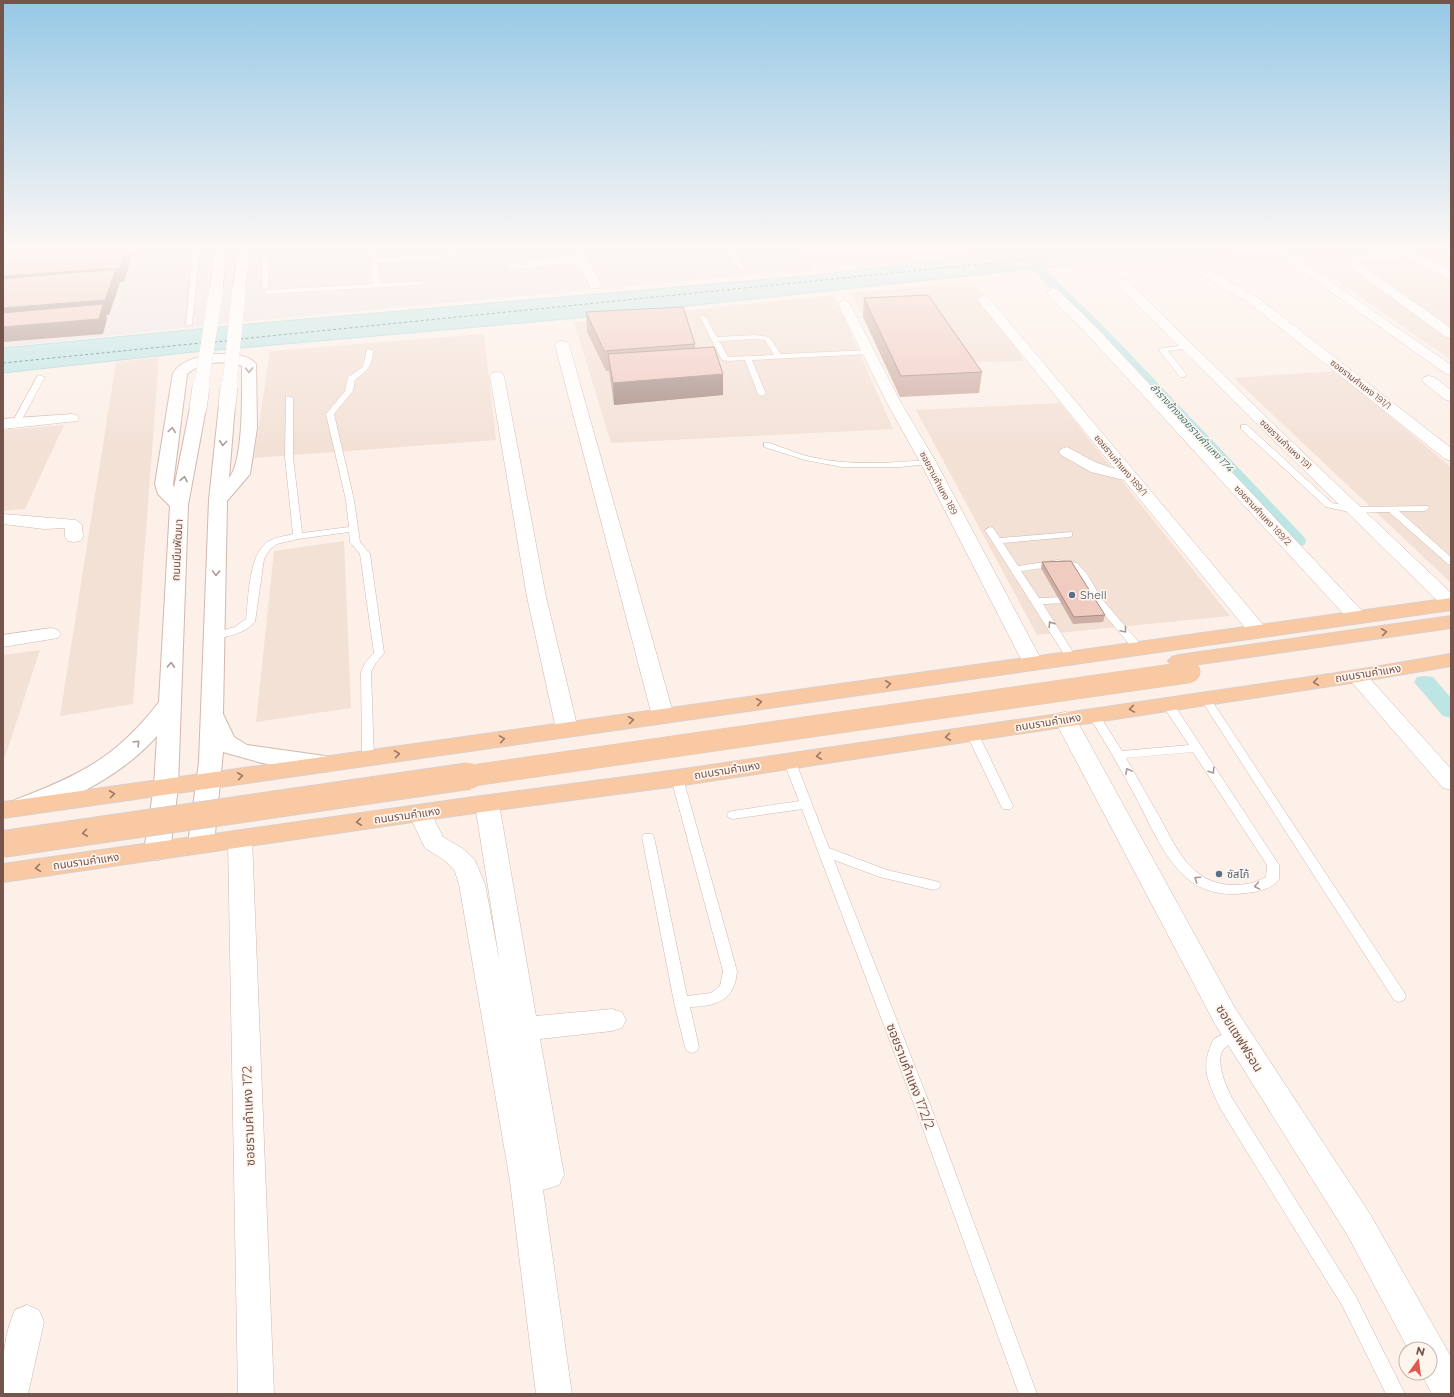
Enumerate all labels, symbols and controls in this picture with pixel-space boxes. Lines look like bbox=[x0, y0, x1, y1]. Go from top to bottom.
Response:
street label: ซอยรามคำแหง 191/1 bbox=[1328, 357, 1394, 411]
one-way arrow bbox=[245, 367, 253, 373]
water label: ลำรางข้างซอยรามคำแหง 174 bbox=[1148, 381, 1237, 475]
street label: ซอยรามคำแหง 191 bbox=[1258, 416, 1314, 472]
one-way arrow bbox=[167, 427, 176, 433]
street label: ซอยรามคำแหง 189/1 bbox=[1092, 432, 1150, 498]
one-way arrow bbox=[219, 440, 228, 447]
street label: ซอยรามคำแหง 189 bbox=[918, 449, 961, 517]
one-way arrow bbox=[179, 476, 188, 483]
street label: ซอยรามคำแหง 189/2 bbox=[1232, 483, 1294, 547]
street label: ถนนมีนพัฒนา bbox=[168, 518, 186, 582]
one-way arrow bbox=[212, 570, 220, 576]
place label: Shell bbox=[1080, 588, 1107, 602]
marker: Shell bbox=[1067, 590, 1077, 600]
one-way arrow bbox=[1048, 621, 1055, 628]
one-way arrow bbox=[1119, 626, 1126, 633]
one-way arrow bbox=[1381, 628, 1387, 637]
street label: ถนนรามคำแหง bbox=[1334, 661, 1402, 685]
one-way arrow bbox=[167, 662, 175, 668]
one-way arrow bbox=[1313, 677, 1319, 686]
one-way arrow bbox=[885, 680, 891, 689]
one-way arrow bbox=[756, 698, 762, 707]
one-way arrow bbox=[1129, 704, 1135, 713]
street label: ถนนรามคำแหง bbox=[1014, 710, 1082, 734]
one-way arrow bbox=[628, 716, 634, 725]
one-way arrow bbox=[945, 732, 951, 741]
one-way arrow bbox=[499, 735, 505, 744]
one-way arrow bbox=[132, 741, 140, 748]
one-way arrow bbox=[394, 750, 400, 759]
one-way arrow bbox=[816, 751, 822, 760]
street label: ถนนรามคำแหง bbox=[693, 758, 761, 782]
one-way arrow bbox=[1207, 766, 1214, 773]
one-way arrow bbox=[1125, 767, 1132, 775]
one-way arrow bbox=[237, 772, 243, 781]
one-way arrow bbox=[109, 790, 115, 799]
street label: ถนนรามคำแหง bbox=[373, 803, 441, 827]
one-way arrow bbox=[356, 817, 362, 826]
one-way arrow bbox=[82, 828, 88, 837]
street label: ถนนรามคำแหง bbox=[52, 849, 120, 873]
one-way arrow bbox=[35, 863, 41, 872]
place label: ซัสโก้ bbox=[1227, 867, 1249, 881]
marker: ซัสโก้ bbox=[1214, 869, 1224, 879]
one-way arrow bbox=[1194, 876, 1201, 884]
one-way arrow bbox=[1254, 881, 1260, 890]
street label: ซอยแซฟฟรอน bbox=[1213, 1001, 1267, 1075]
street label: ซอยรามคำแหง 172/2 bbox=[883, 1021, 939, 1131]
street label: ซอยรามคำแหง 172 bbox=[238, 1066, 258, 1166]
north arrow bbox=[1398, 1341, 1438, 1381]
text: N bbox=[1414, 1343, 1426, 1359]

